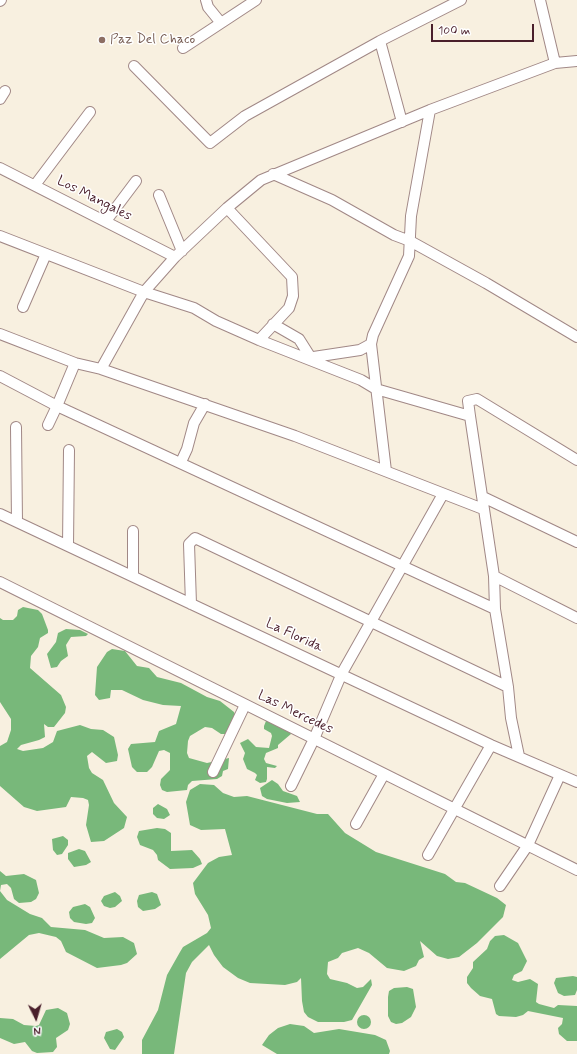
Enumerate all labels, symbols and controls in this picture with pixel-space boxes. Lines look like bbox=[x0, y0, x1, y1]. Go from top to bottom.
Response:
scale bar bbox=[433, 16, 536, 42]
text: 100 m bbox=[438, 23, 470, 39]
place label: Paz Del Chaco bbox=[110, 32, 195, 48]
marker: Paz Del Chaco bbox=[97, 35, 107, 45]
street label: Los Mangales bbox=[54, 173, 134, 225]
street label: La Florida bbox=[263, 615, 325, 657]
street label: Las Mercedes bbox=[255, 687, 335, 739]
north arrow bbox=[16, 998, 56, 1038]
text: N bbox=[33, 1023, 41, 1037]

